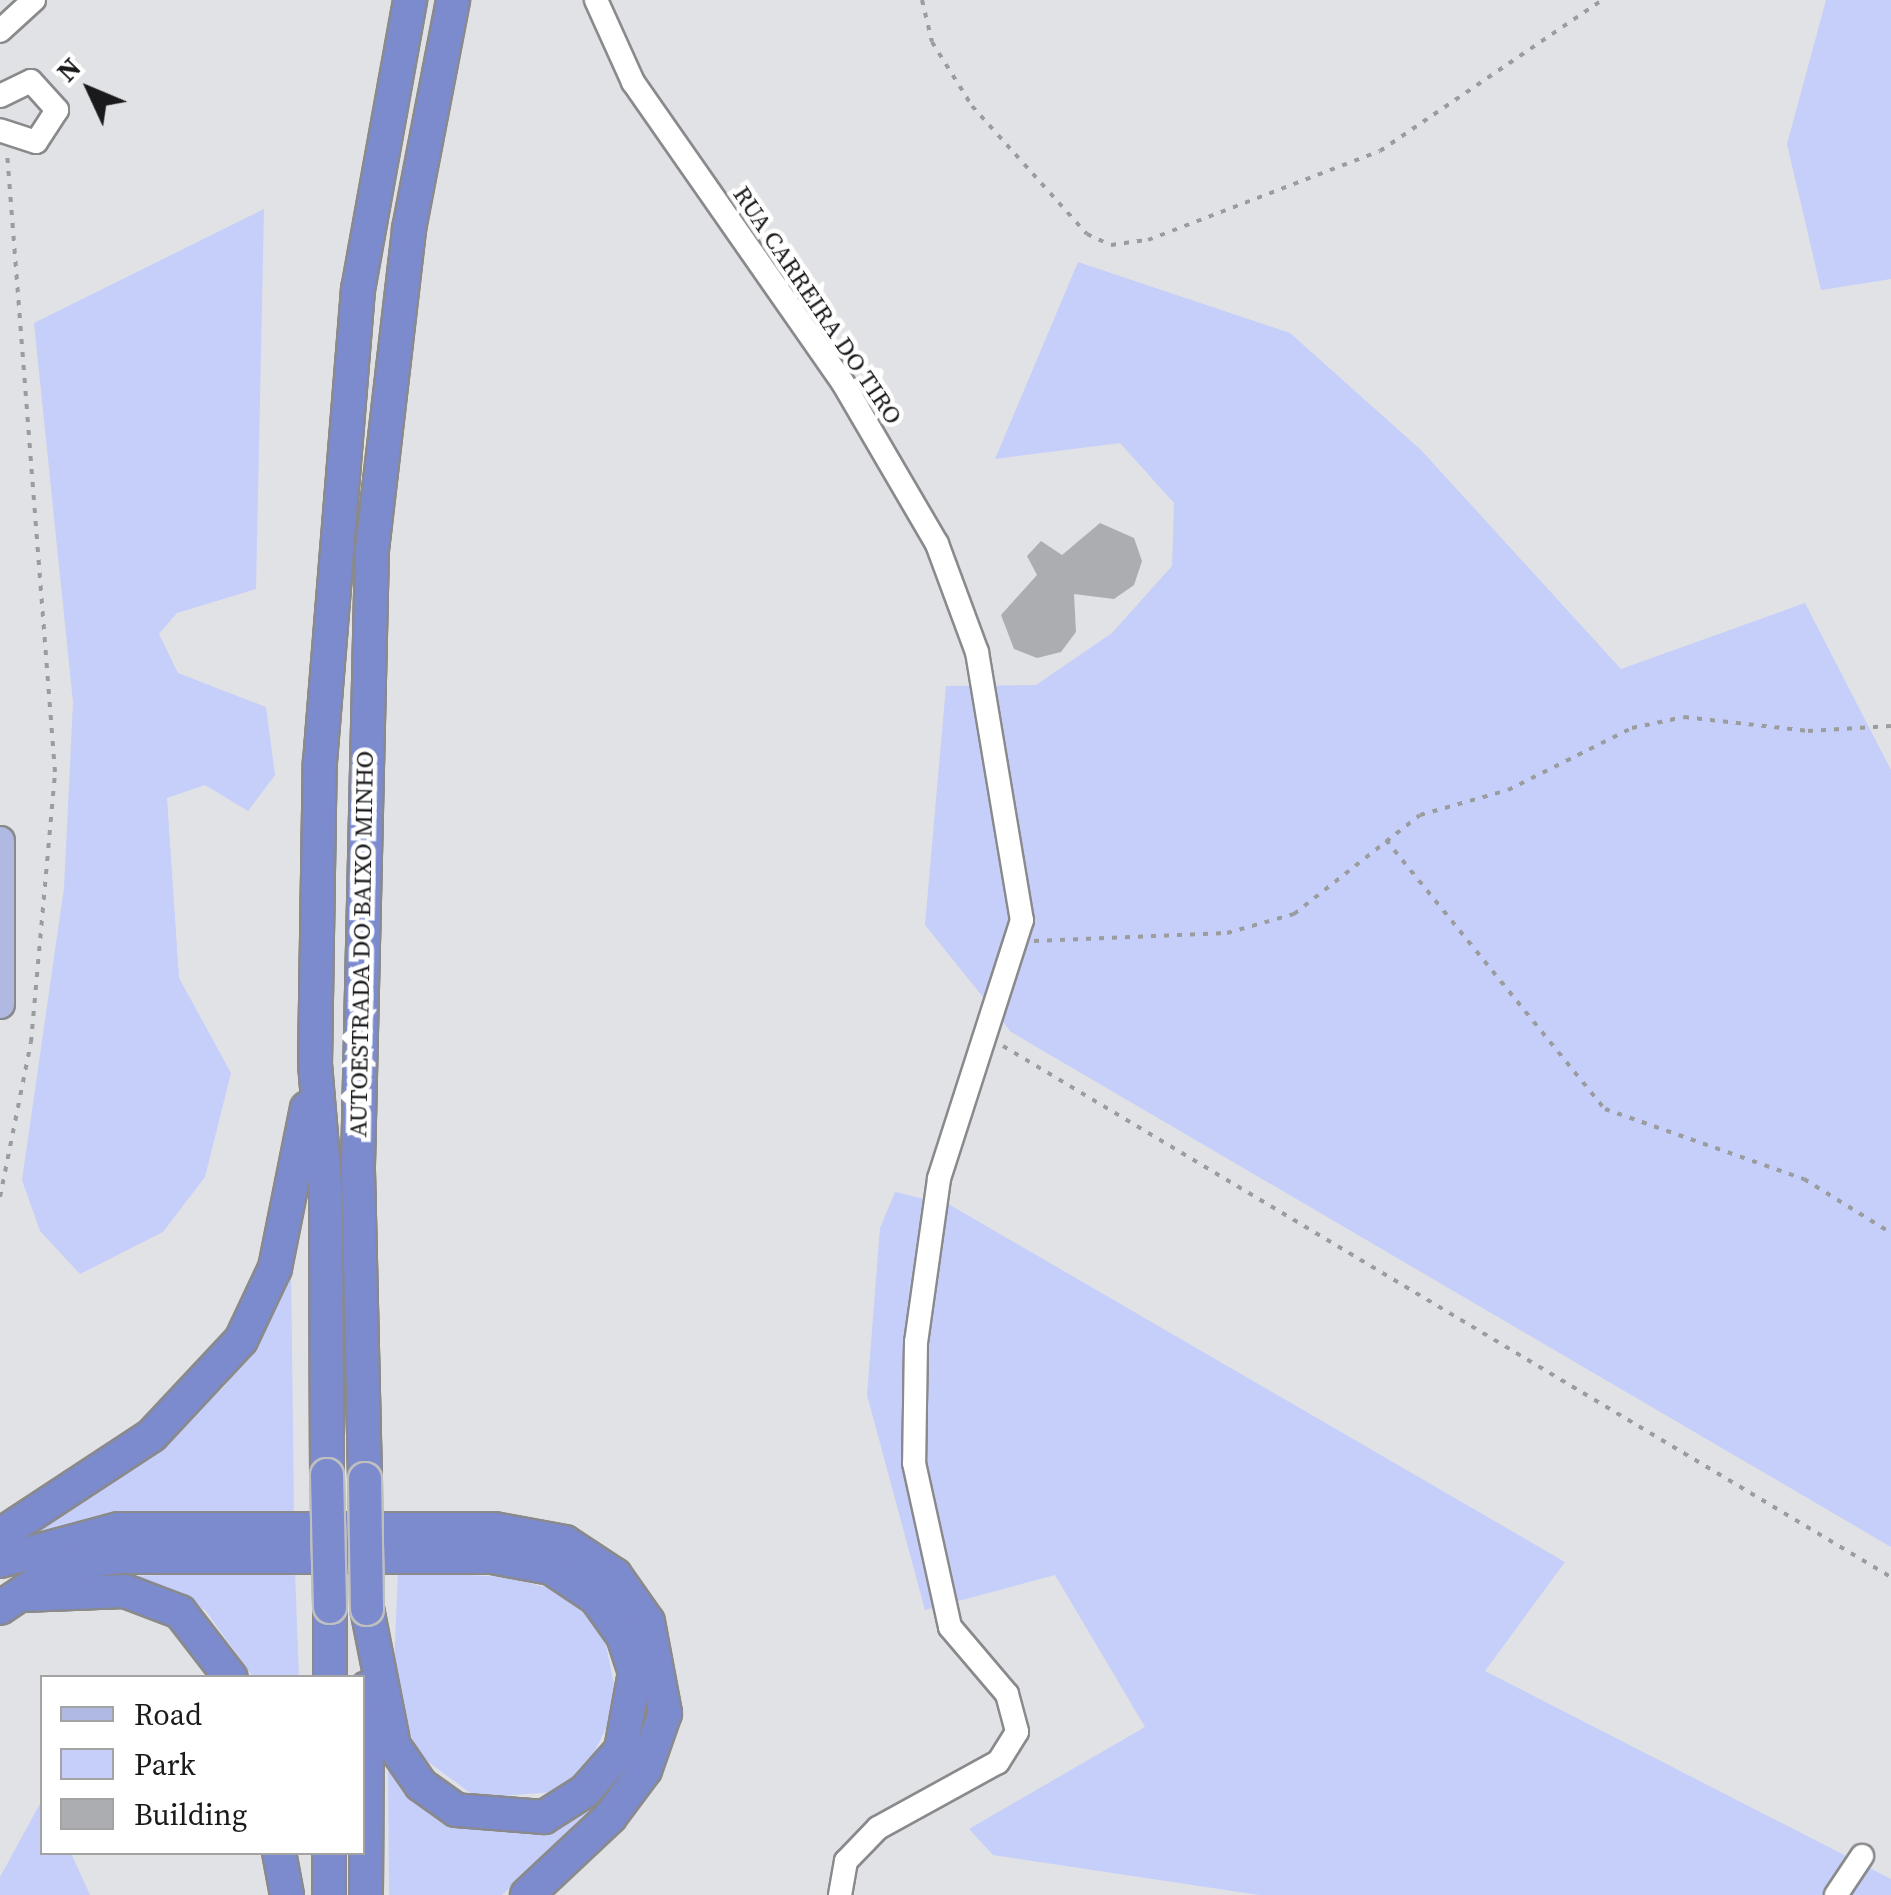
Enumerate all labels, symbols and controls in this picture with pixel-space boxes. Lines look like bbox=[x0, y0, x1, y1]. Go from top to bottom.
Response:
north arrow bbox=[40, 40, 140, 140]
text: N bbox=[48, 49, 89, 90]
street label: RUA CARREIRA DO TIRO bbox=[727, 180, 909, 430]
street label: AUTOESTRADA DO BAIXO MINHO bbox=[343, 750, 379, 1138]
legend bbox=[40, 1675, 365, 1855]
text: Road bbox=[134, 1694, 202, 1735]
text: Park bbox=[134, 1744, 196, 1785]
text: Building bbox=[134, 1794, 247, 1835]

